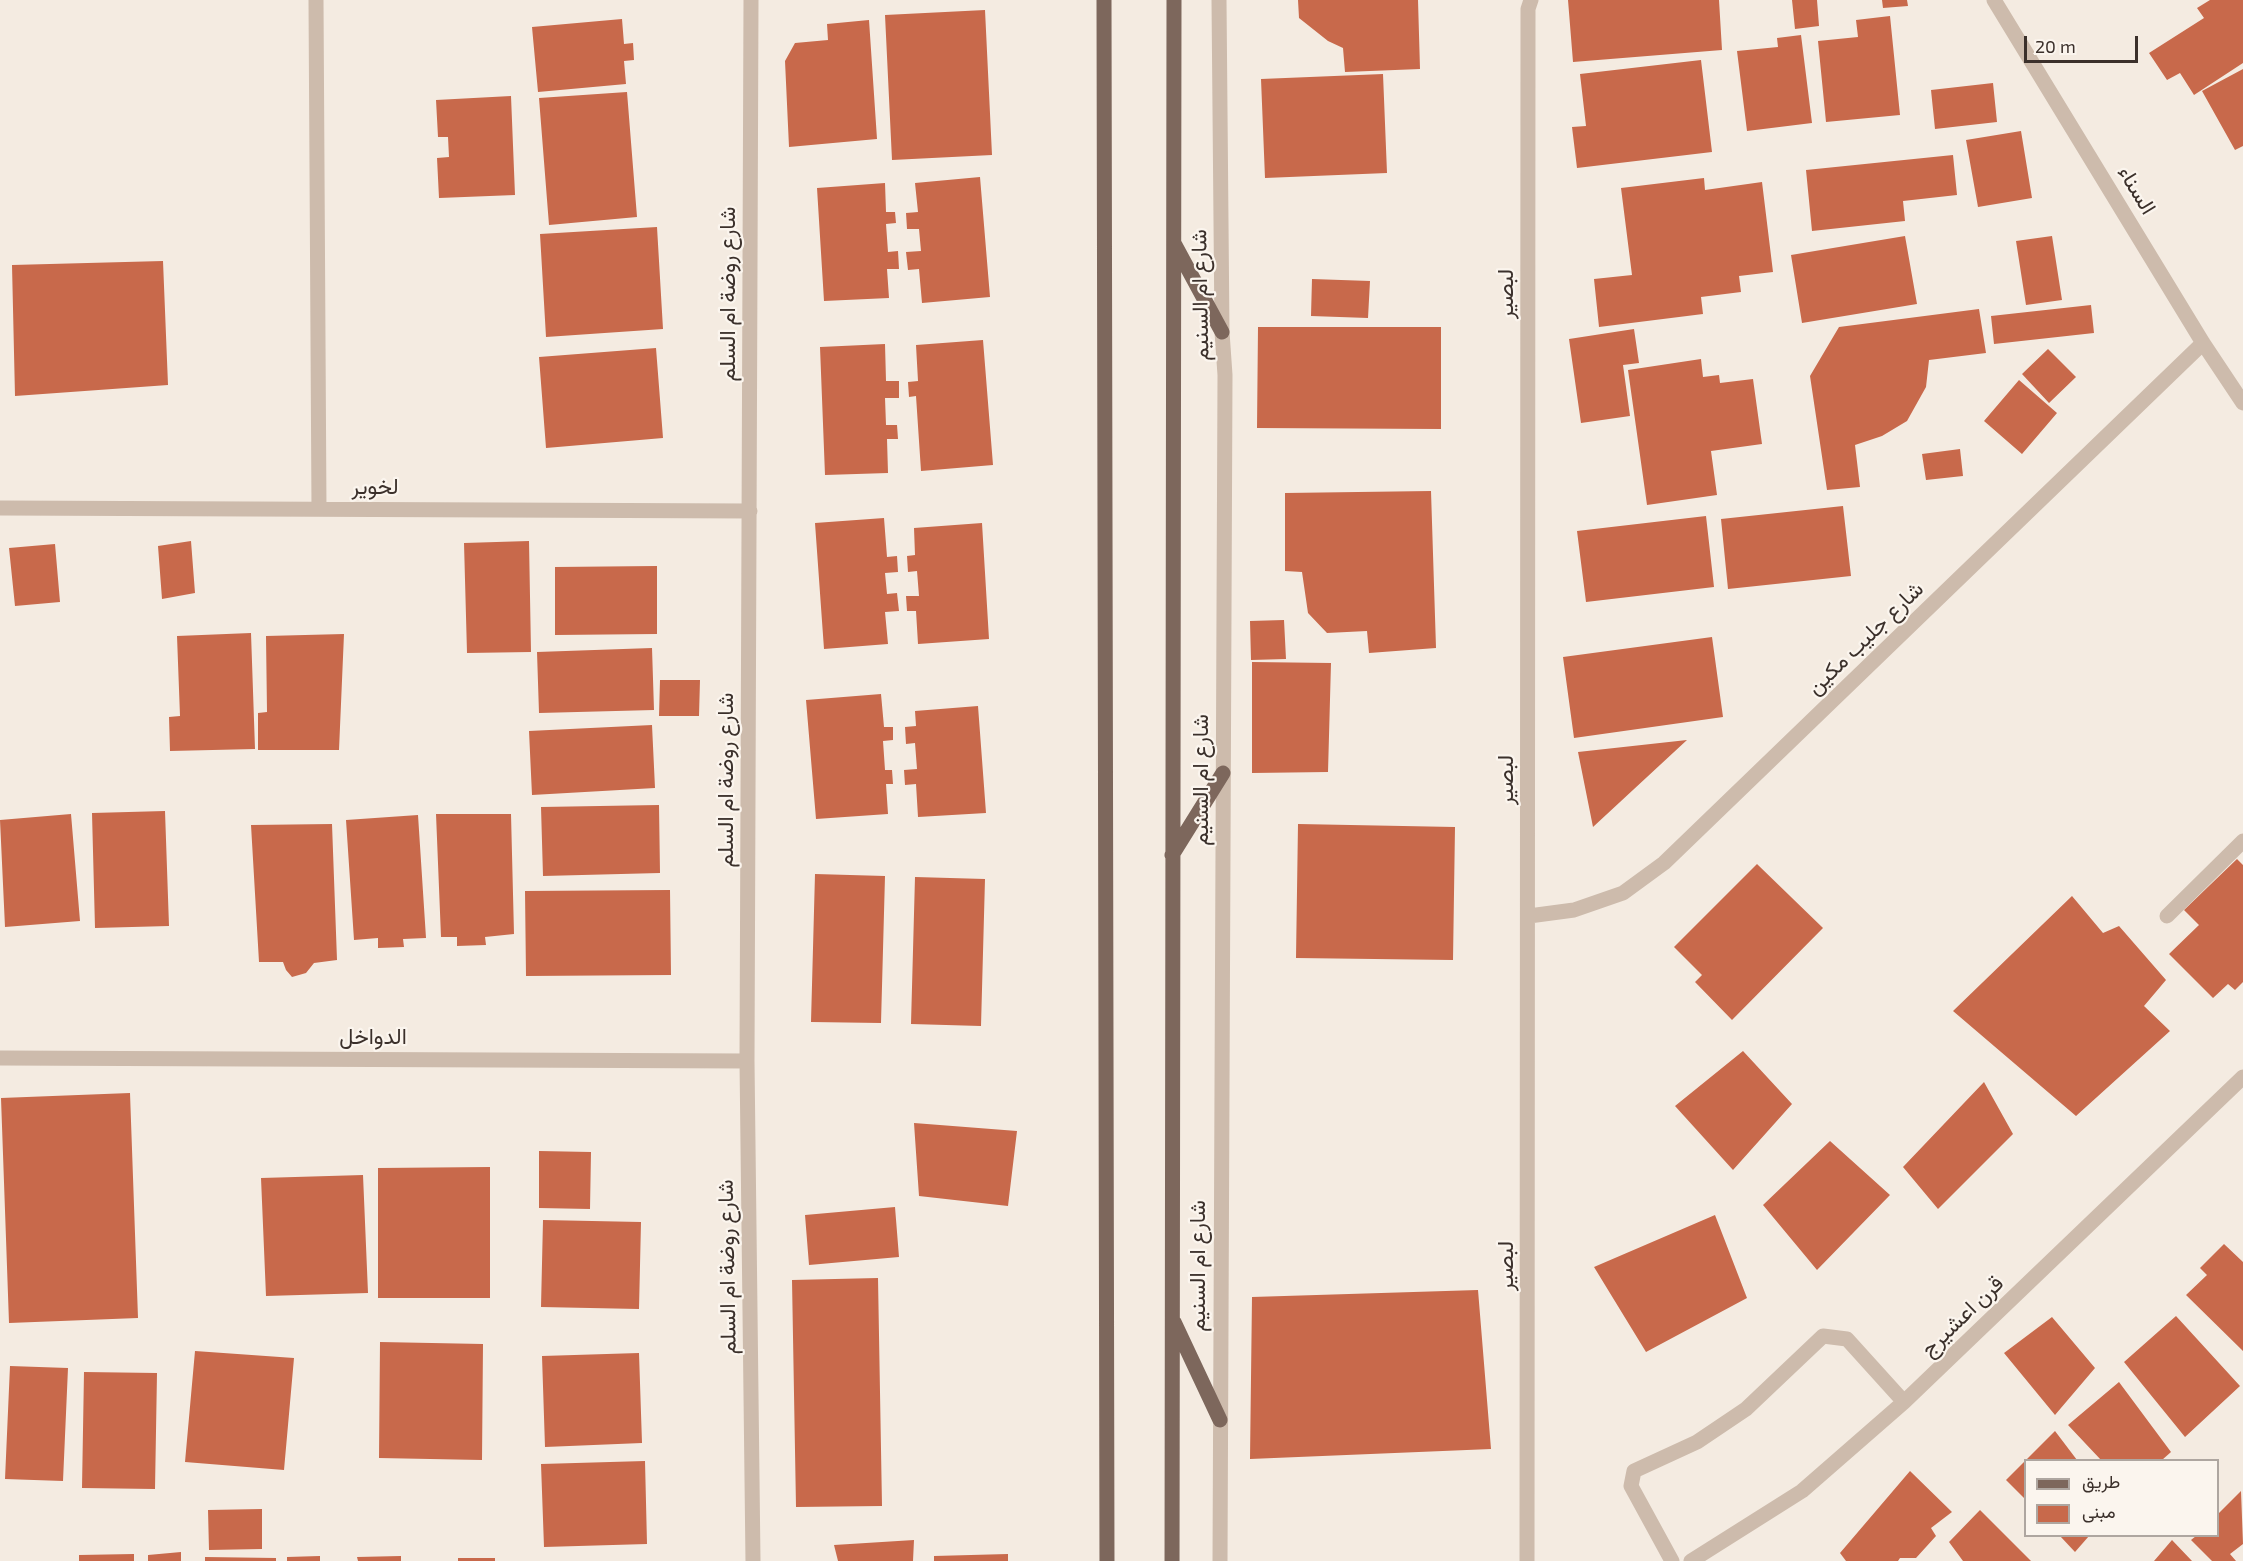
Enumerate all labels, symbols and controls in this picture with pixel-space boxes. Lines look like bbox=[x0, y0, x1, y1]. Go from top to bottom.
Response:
scale bar bbox=[2027, 24, 2141, 62]
text: 20 m bbox=[2035, 35, 2076, 57]
street label: السناء bbox=[2112, 161, 2162, 219]
street label: شارع روضة ام السلم bbox=[715, 207, 741, 381]
street label: شارع ام السنيم bbox=[1186, 229, 1214, 361]
street label: لبصير bbox=[1493, 269, 1519, 319]
street label: لخوير bbox=[351, 474, 399, 500]
street label: شارع جليب مكين bbox=[1801, 576, 1929, 700]
street label: شارع روضة ام السلم bbox=[713, 693, 739, 867]
street label: شارع ام السنيم bbox=[1188, 714, 1214, 846]
street label: لبصير bbox=[1493, 755, 1519, 805]
street label: الدواخل bbox=[339, 1024, 407, 1050]
street label: شارع روضة ام السلم bbox=[712, 1179, 742, 1355]
street label: شارع ام السنيم bbox=[1185, 1200, 1211, 1332]
street label: لبصير bbox=[1493, 1241, 1519, 1291]
street label: قرن اعشيرج bbox=[1915, 1270, 2009, 1362]
legend bbox=[2024, 1459, 2219, 1537]
text: طريق bbox=[2082, 1470, 2120, 1492]
text: مبنى bbox=[2082, 1500, 2116, 1522]

